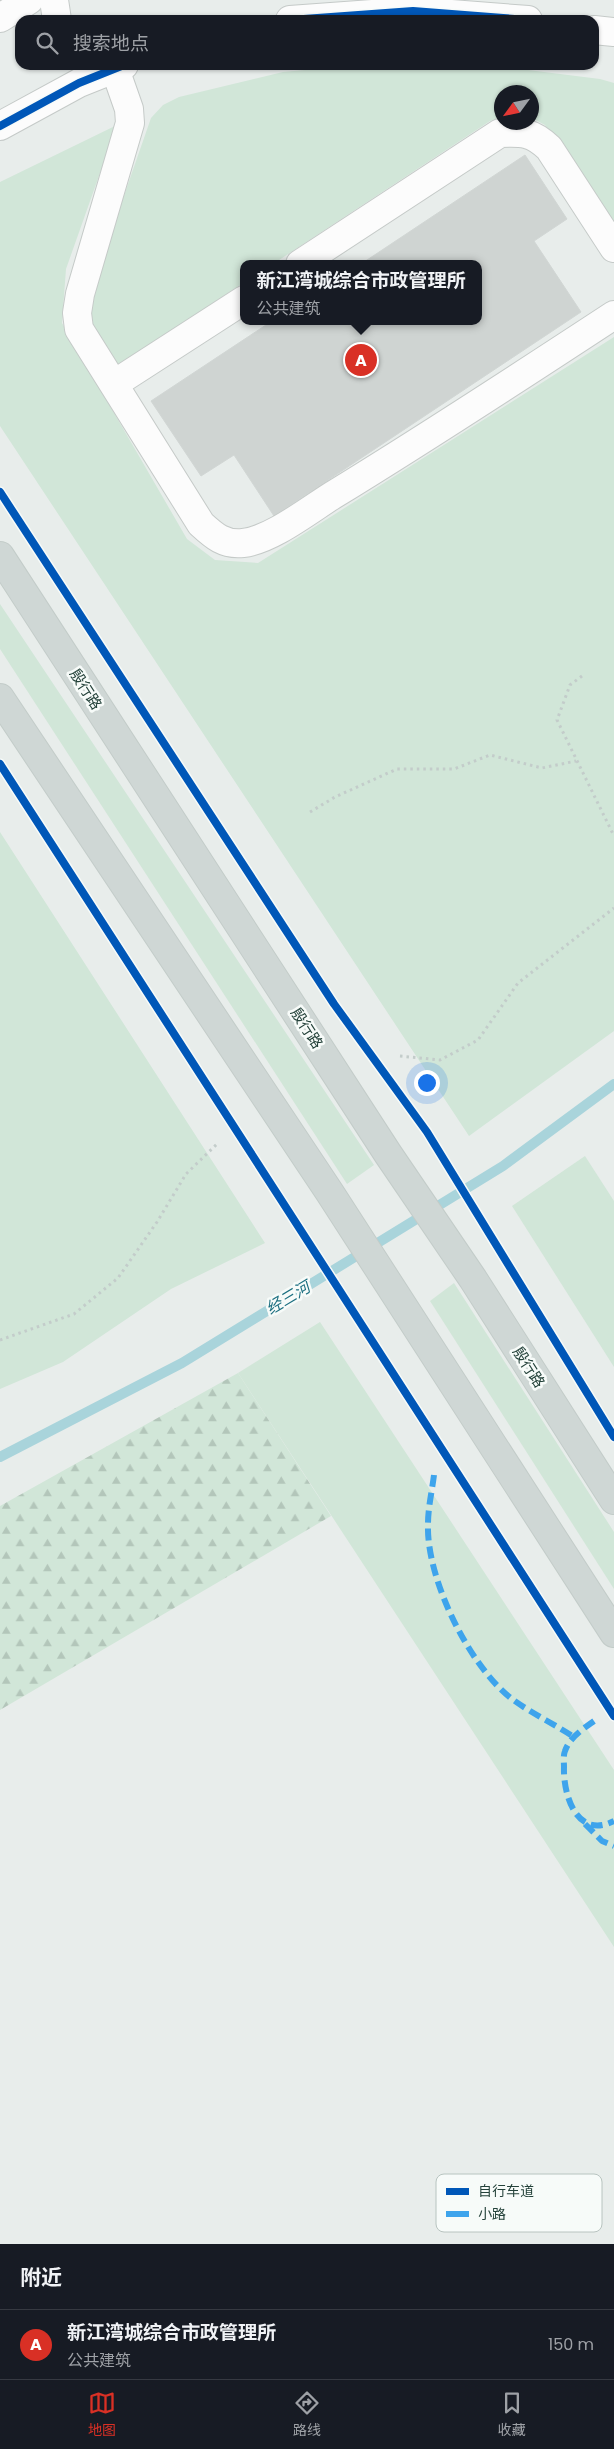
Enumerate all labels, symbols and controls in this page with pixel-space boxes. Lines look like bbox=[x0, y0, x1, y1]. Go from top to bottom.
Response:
search box bbox=[15, 15, 599, 70]
icon: search bbox=[33, 29, 61, 57]
text: 搜索地点 bbox=[73, 30, 149, 57]
north arrow bbox=[494, 85, 539, 130]
popup bbox=[240, 260, 482, 325]
text: 新江湾城综合市政管理所 bbox=[256, 267, 466, 294]
text: 公共建筑 bbox=[256, 297, 321, 320]
pin: A bbox=[345, 341, 377, 379]
street label: 殷行路 bbox=[65, 664, 107, 714]
street label: 殷行路 bbox=[286, 1003, 328, 1053]
your location bbox=[414, 1070, 440, 1096]
water label: 经三河 bbox=[261, 1274, 317, 1320]
street label: 殷行路 bbox=[508, 1342, 550, 1392]
legend bbox=[436, 2174, 602, 2232]
text: 自行车道 bbox=[478, 2181, 534, 2201]
text: 小路 bbox=[478, 2204, 506, 2224]
text: 附近 bbox=[20, 2263, 62, 2292]
text: 新江湾城综合市政管理所 bbox=[67, 2319, 276, 2346]
text: A bbox=[30, 2333, 42, 2356]
text: 150 m bbox=[548, 2333, 594, 2356]
text: 公共建筑 bbox=[67, 2349, 131, 2372]
tab: 地图 bbox=[88, 2389, 116, 2441]
tab: 路线 bbox=[293, 2389, 321, 2441]
tab: 收藏 bbox=[498, 2389, 526, 2441]

